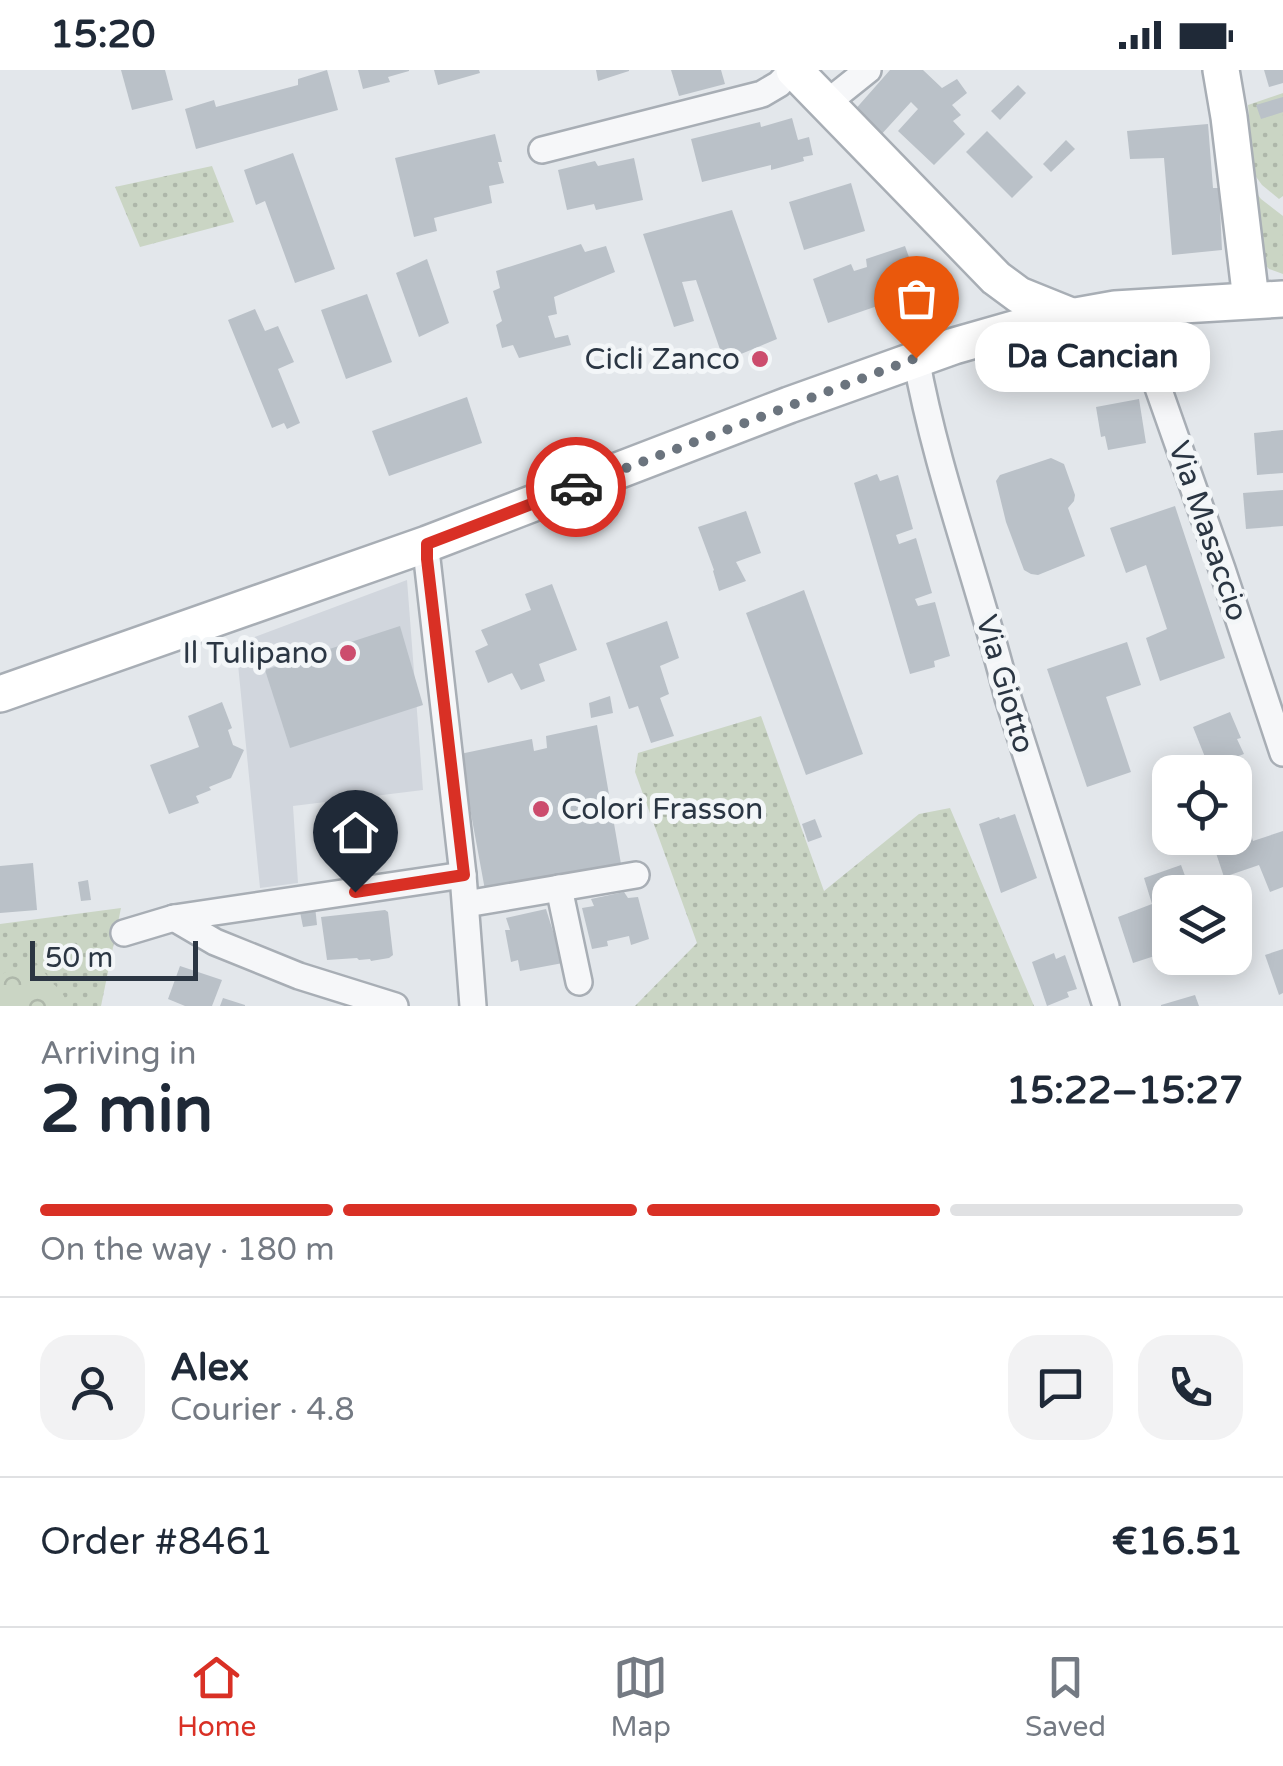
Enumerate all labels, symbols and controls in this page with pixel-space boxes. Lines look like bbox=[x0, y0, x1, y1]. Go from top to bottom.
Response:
text: 15:20 bbox=[50, 12, 155, 58]
pin bbox=[874, 256, 959, 359]
icon: bag bbox=[889, 271, 944, 326]
callout: Da Cancian bbox=[976, 323, 1211, 393]
text: Da Cancian bbox=[1006, 338, 1179, 376]
place label: Cicli Zanco bbox=[585, 341, 740, 378]
marker: Cicli Zanco bbox=[749, 348, 771, 370]
street label: Via Masaccio bbox=[1160, 436, 1256, 626]
courier bbox=[526, 437, 626, 537]
icon: car bbox=[549, 460, 604, 515]
street label: Via Giotto bbox=[968, 611, 1042, 757]
place label: Il Tulipano bbox=[183, 635, 328, 672]
marker: Il Tulipano bbox=[337, 642, 359, 664]
map controls bbox=[1152, 755, 1252, 975]
button: locate bbox=[1152, 755, 1252, 855]
pin bbox=[313, 790, 398, 893]
place label: Colori Frasson bbox=[561, 791, 763, 828]
marker: Colori Frasson bbox=[530, 798, 552, 820]
icon: home bbox=[328, 805, 383, 860]
button: layers bbox=[1152, 875, 1252, 975]
scale bar bbox=[30, 936, 198, 980]
text: 50 m bbox=[45, 941, 113, 975]
text: Arriving in bbox=[40, 1035, 197, 1073]
text: 15:22–15:27 bbox=[1006, 1068, 1243, 1114]
text: 2 min bbox=[40, 1071, 213, 1150]
text: On the way · 180 m bbox=[40, 1231, 335, 1269]
button: person bbox=[40, 1335, 145, 1440]
button: chat bbox=[1008, 1335, 1113, 1440]
button: phone bbox=[1138, 1335, 1243, 1440]
text: Alex bbox=[170, 1345, 249, 1391]
text: Courier · 4.8 bbox=[170, 1391, 355, 1429]
text: Order #8461 bbox=[40, 1519, 273, 1565]
text: €16.51 bbox=[1112, 1519, 1243, 1565]
tab: Home bbox=[177, 1650, 256, 1744]
tab: Map bbox=[610, 1650, 671, 1744]
tab: Saved bbox=[1025, 1650, 1106, 1744]

